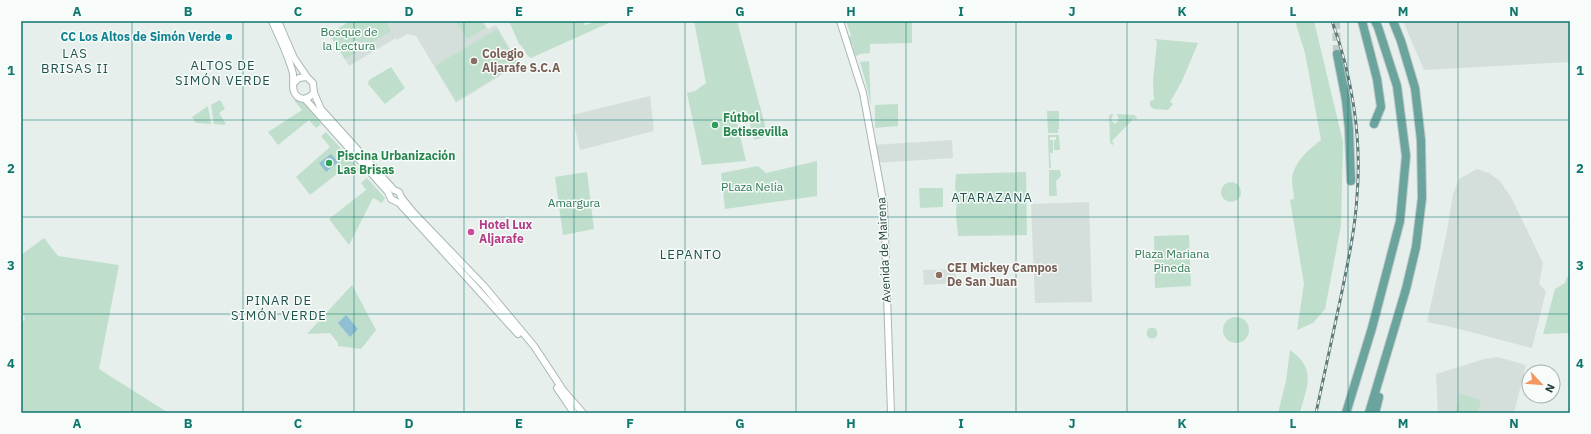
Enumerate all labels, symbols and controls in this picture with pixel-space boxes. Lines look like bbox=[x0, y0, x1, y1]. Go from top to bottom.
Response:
text: A bbox=[73, 3, 82, 20]
text: B bbox=[184, 3, 193, 20]
text: C bbox=[294, 3, 303, 20]
text: D bbox=[404, 3, 414, 20]
text: E bbox=[515, 3, 523, 20]
text: F bbox=[626, 3, 634, 20]
text: G bbox=[735, 3, 745, 20]
text: H bbox=[846, 3, 856, 20]
text: I bbox=[958, 3, 964, 20]
text: J bbox=[1068, 3, 1076, 20]
text: K bbox=[1177, 3, 1187, 20]
text: L bbox=[1290, 3, 1297, 20]
text: M bbox=[1398, 3, 1408, 20]
text: N bbox=[1509, 3, 1519, 20]
park label: Bosque de la Lectura bbox=[320, 24, 378, 53]
place label: CC Los Altos de Simón Verde bbox=[61, 29, 221, 44]
marker: CC Los Altos de Simón Verde bbox=[224, 32, 234, 42]
district label: LAS BRISAS II bbox=[41, 45, 109, 77]
place label: Colegio Aljarafe S.C.A bbox=[482, 46, 560, 75]
marker: Colegio Aljarafe S.C.A bbox=[469, 56, 479, 66]
district label: ALTOS DE SIMÓN VERDE bbox=[175, 57, 271, 89]
text: 1 bbox=[7, 62, 15, 79]
text: 1 bbox=[1576, 62, 1584, 79]
place label: Fútbol Betissevilla bbox=[723, 110, 788, 139]
marker: Fútbol Betissevilla bbox=[710, 120, 720, 130]
place label: Piscina Urbanización Las Brisas bbox=[337, 148, 455, 177]
marker: Piscina Urbanización Las Brisas bbox=[324, 158, 334, 168]
text: 2 bbox=[7, 160, 15, 177]
text: 2 bbox=[1576, 160, 1584, 177]
park label: PLaza Nelía bbox=[721, 179, 784, 194]
district label: ATARAZANA bbox=[951, 189, 1033, 206]
park label: Amargura bbox=[548, 195, 601, 210]
street label: Avenida de Mairena bbox=[873, 196, 894, 303]
place label: Hotel Lux Aljarafe bbox=[479, 217, 533, 246]
marker: Hotel Lux Aljarafe bbox=[466, 227, 476, 237]
district label: LEPANTO bbox=[660, 246, 722, 263]
park label: Plaza Mariana Pineda bbox=[1135, 246, 1210, 275]
text: 3 bbox=[7, 257, 15, 274]
text: 3 bbox=[1576, 257, 1584, 274]
place label: CEI Mickey Campos De San Juan bbox=[947, 260, 1058, 289]
marker: CEI Mickey Campos De San Juan bbox=[934, 270, 944, 280]
district label: PINAR DE SIMÓN VERDE bbox=[231, 292, 327, 324]
text: 4 bbox=[7, 355, 15, 372]
text: 4 bbox=[1576, 355, 1584, 372]
north arrow bbox=[1521, 364, 1561, 404]
text: N bbox=[1542, 382, 1558, 395]
text: A bbox=[73, 415, 82, 432]
text: B bbox=[184, 415, 193, 432]
text: C bbox=[294, 415, 303, 432]
text: D bbox=[404, 415, 414, 432]
text: E bbox=[515, 415, 523, 432]
text: F bbox=[626, 415, 634, 432]
text: G bbox=[735, 415, 745, 432]
text: H bbox=[846, 415, 856, 432]
text: I bbox=[958, 415, 964, 432]
text: J bbox=[1068, 415, 1076, 432]
text: K bbox=[1177, 415, 1187, 432]
text: L bbox=[1290, 415, 1297, 432]
text: M bbox=[1398, 415, 1408, 432]
text: N bbox=[1509, 415, 1519, 432]

